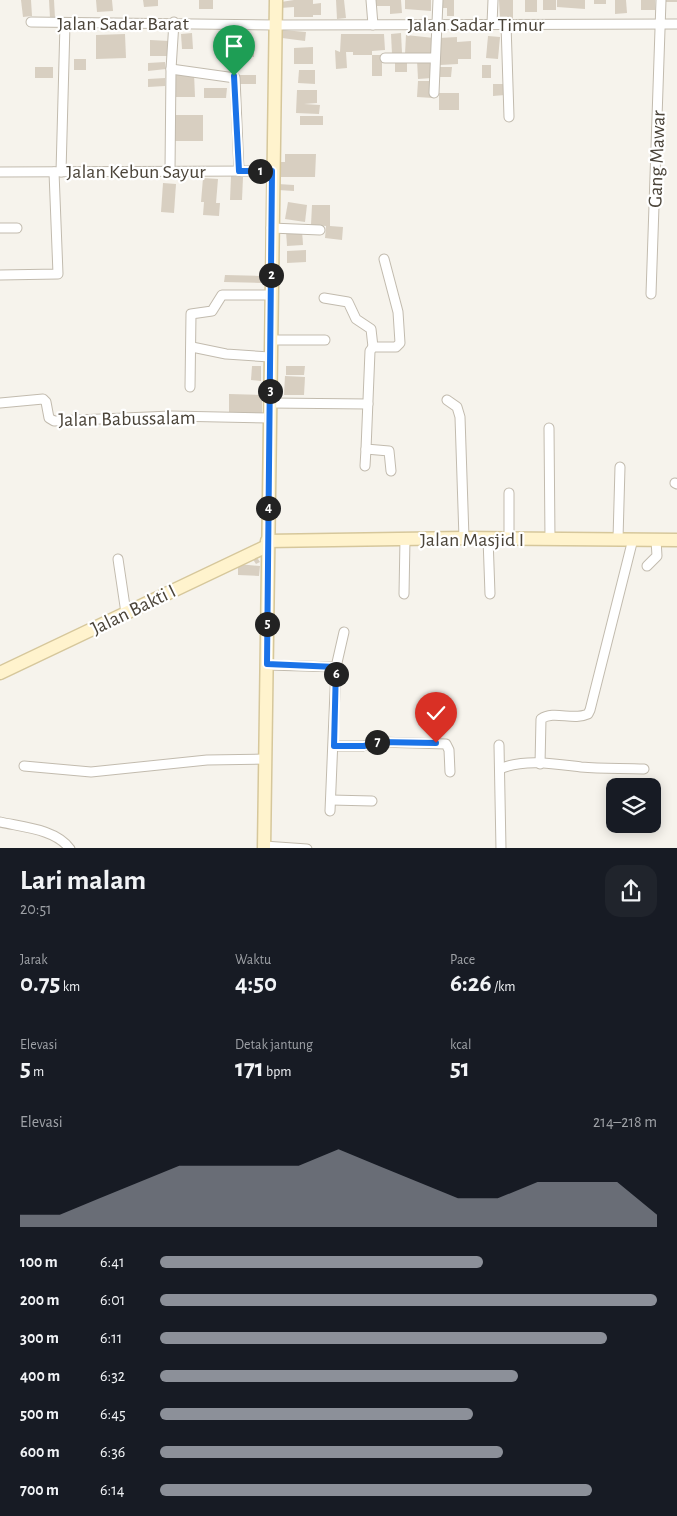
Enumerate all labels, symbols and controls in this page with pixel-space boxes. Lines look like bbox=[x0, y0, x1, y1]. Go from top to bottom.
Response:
street label: Jalan Sadar Barat bbox=[57, 14, 189, 34]
street label: Jalan Sadar Timur bbox=[407, 15, 545, 35]
pin bbox=[213, 25, 255, 76]
icon: arrive bbox=[220, 32, 248, 60]
street label: Gang Mawar bbox=[645, 109, 669, 208]
pin: 1 bbox=[248, 158, 272, 184]
street label: Jalan Kebun Sayur bbox=[66, 162, 206, 182]
text: 1 bbox=[258, 164, 263, 178]
pin: 2 bbox=[258, 262, 284, 288]
text: 2 bbox=[268, 268, 275, 282]
pin: 3 bbox=[258, 378, 282, 404]
text: 3 bbox=[267, 384, 274, 398]
street label: Jalan Babussalam bbox=[58, 408, 196, 430]
pin: 4 bbox=[256, 496, 280, 520]
text: 4 bbox=[265, 501, 272, 515]
street label: Jalan Masjid I bbox=[420, 530, 524, 550]
street label: Jalan Bakti I bbox=[88, 581, 179, 639]
pin: 5 bbox=[254, 612, 280, 636]
text: 5 bbox=[264, 617, 271, 631]
pin: 6 bbox=[324, 662, 348, 686]
text: 6 bbox=[333, 667, 340, 681]
pin bbox=[415, 692, 457, 743]
icon: check bbox=[422, 699, 450, 727]
pin: 7 bbox=[364, 730, 390, 754]
text: 7 bbox=[374, 735, 381, 749]
map controls bbox=[606, 778, 661, 833]
button: layers bbox=[606, 778, 661, 833]
button: share bbox=[605, 865, 657, 917]
text: Lari malam bbox=[20, 867, 146, 895]
text: 20:51 bbox=[20, 901, 52, 917]
text: Jarak bbox=[20, 953, 48, 967]
text: Waktu bbox=[235, 953, 271, 967]
text: Pace bbox=[450, 953, 475, 967]
text: 0.75 bbox=[20, 971, 60, 996]
text: 4:50 bbox=[235, 971, 277, 996]
text: 6:26 bbox=[450, 971, 492, 996]
text: km bbox=[60, 980, 80, 994]
text: /km bbox=[492, 980, 516, 994]
text: Elevasi bbox=[20, 1038, 57, 1052]
text: Detak jantung bbox=[235, 1038, 313, 1052]
text: kcal bbox=[450, 1038, 471, 1052]
text: 5 bbox=[20, 1056, 31, 1081]
text: 171 bbox=[235, 1056, 264, 1081]
text: 51 bbox=[450, 1056, 470, 1081]
text: m bbox=[31, 1065, 44, 1079]
text: bpm bbox=[264, 1065, 292, 1079]
text: Elevasi bbox=[20, 1114, 63, 1130]
text: 214–218 m bbox=[593, 1114, 657, 1130]
text: 100 m bbox=[20, 1254, 58, 1270]
text: 6:41 bbox=[100, 1254, 124, 1270]
text: 200 m bbox=[20, 1292, 60, 1308]
text: 6:01 bbox=[100, 1292, 125, 1308]
text: 300 m bbox=[20, 1330, 59, 1346]
text: 6:11 bbox=[100, 1330, 122, 1346]
text: 400 m bbox=[20, 1368, 60, 1384]
text: 6:32 bbox=[100, 1368, 125, 1384]
text: 500 m bbox=[20, 1406, 59, 1422]
text: 6:45 bbox=[100, 1406, 126, 1422]
text: 600 m bbox=[20, 1444, 60, 1460]
text: 6:36 bbox=[100, 1444, 125, 1460]
text: 700 m bbox=[20, 1482, 59, 1498]
text: 6:14 bbox=[100, 1482, 124, 1498]

